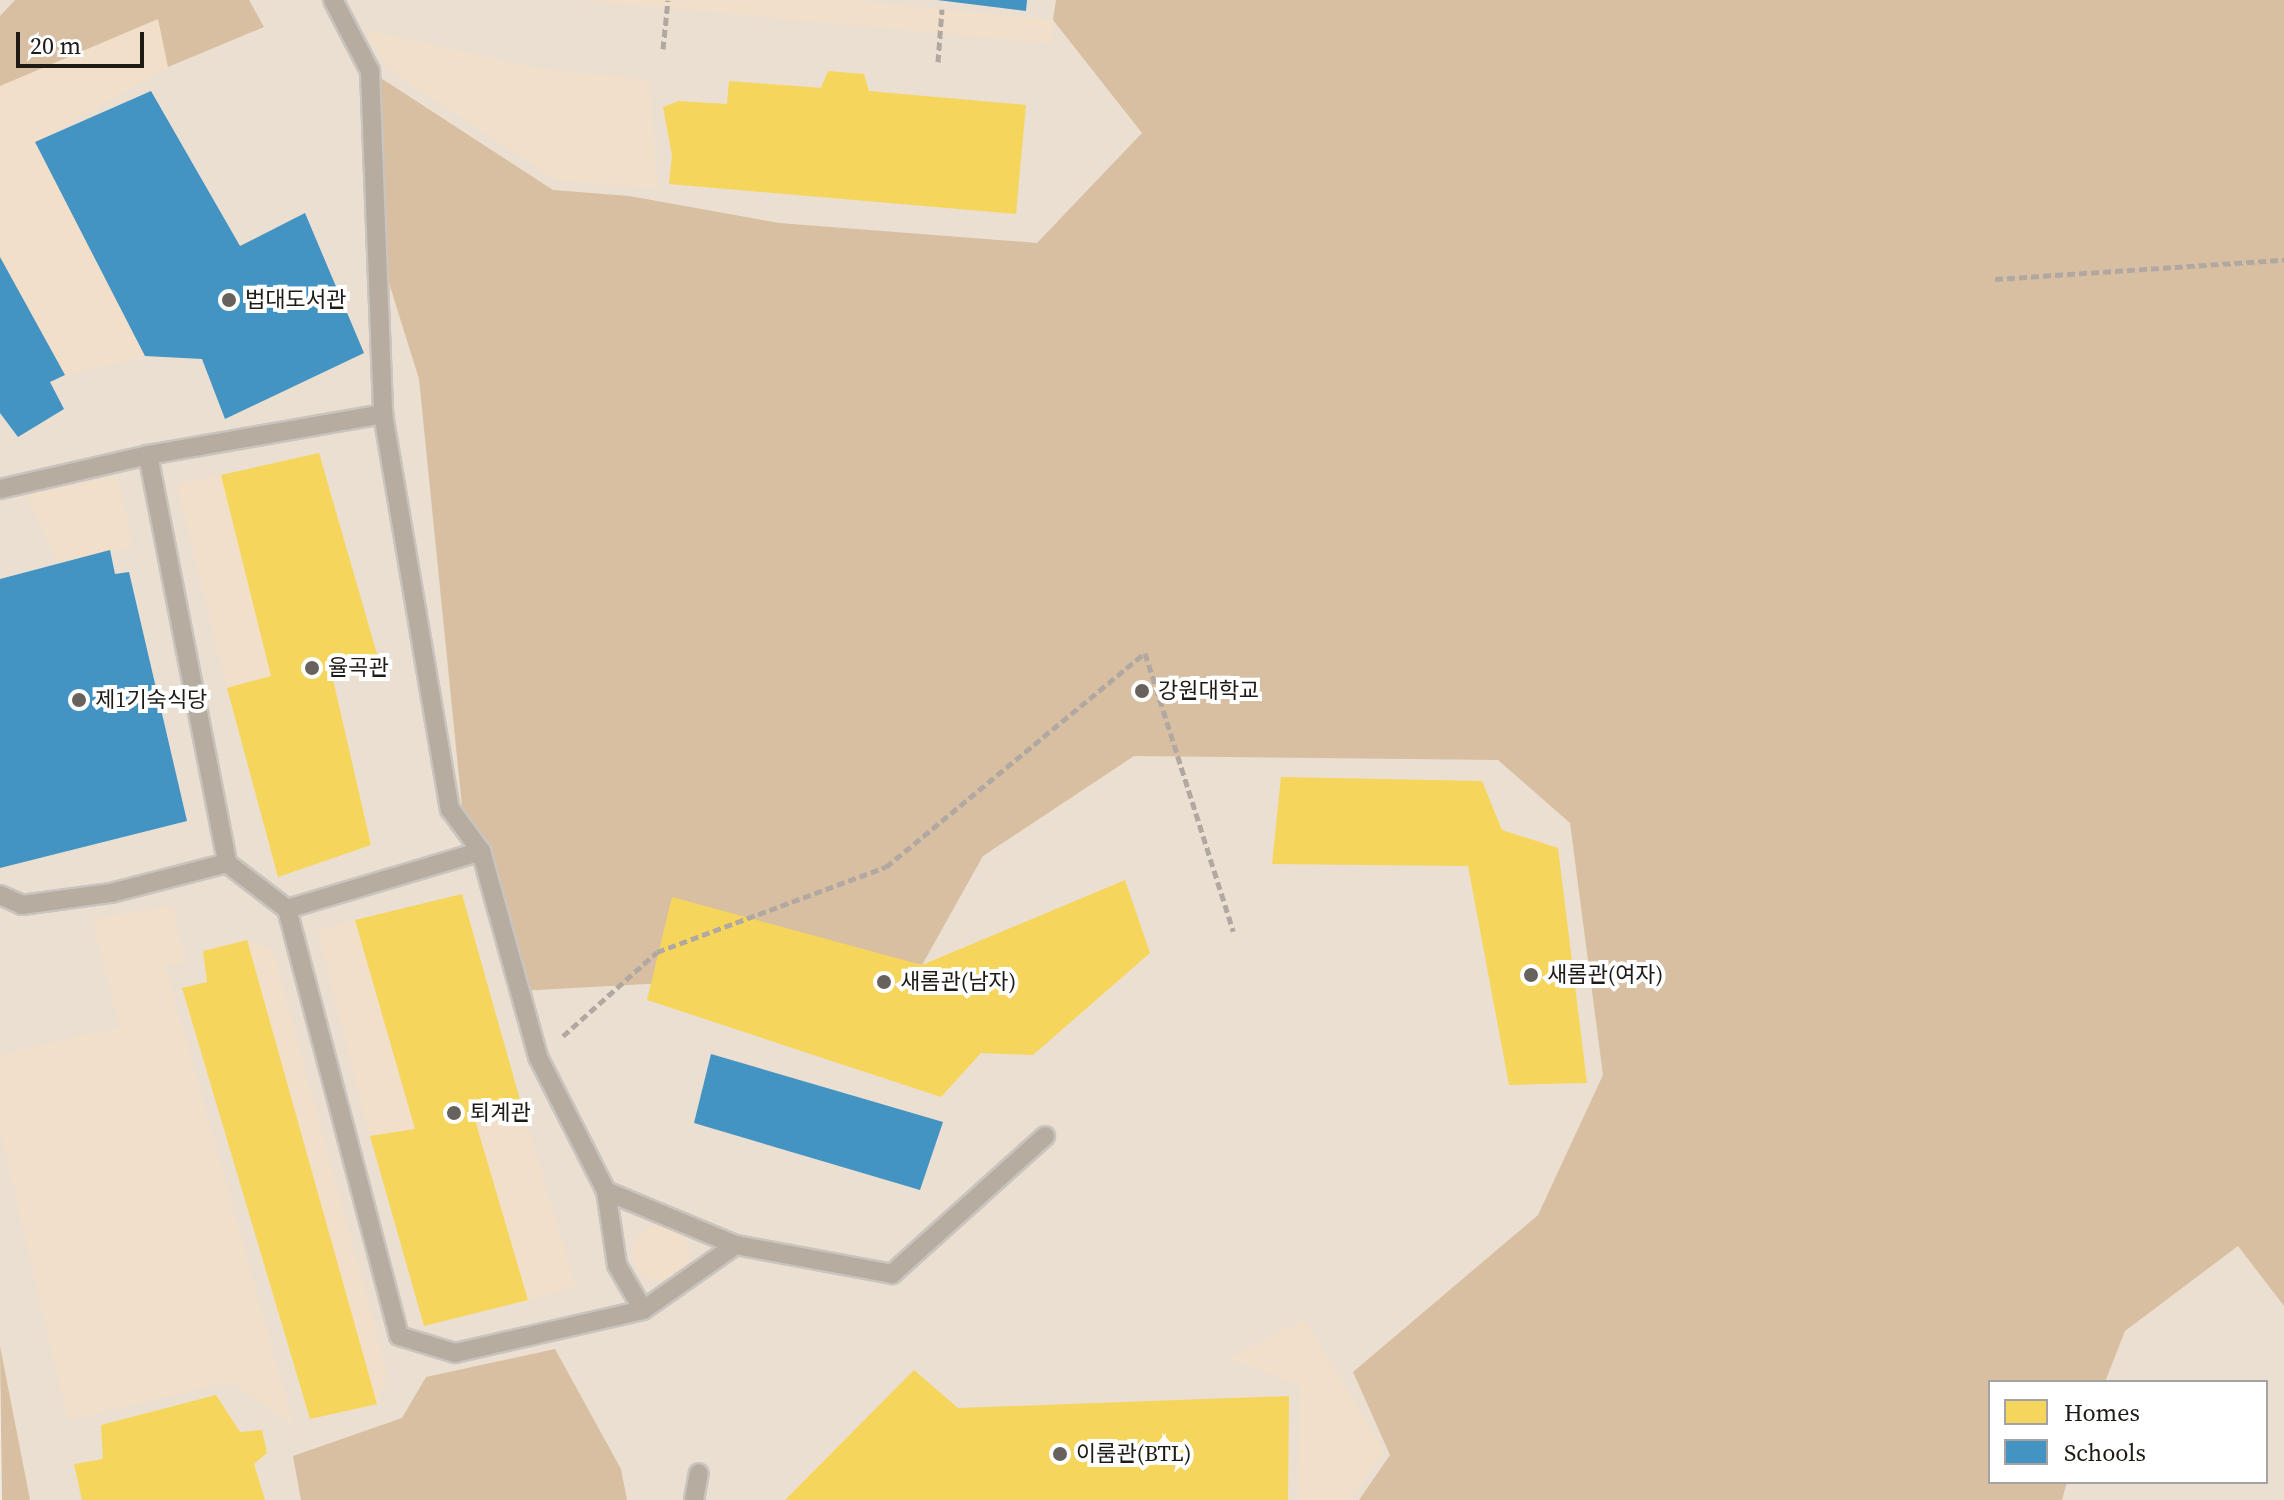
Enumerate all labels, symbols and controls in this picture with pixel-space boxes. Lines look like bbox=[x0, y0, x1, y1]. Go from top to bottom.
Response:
scale bar bbox=[20, 16, 148, 66]
text: 20 m bbox=[30, 29, 81, 62]
place label: 법대도서관 bbox=[245, 287, 346, 313]
marker: 법대도서관 bbox=[220, 291, 238, 309]
place label: 율곡관 bbox=[328, 655, 389, 681]
marker: 율곡관 bbox=[303, 659, 321, 677]
place label: 강원대학교 bbox=[1158, 678, 1259, 704]
marker: 강원대학교 bbox=[1133, 682, 1151, 700]
place label: 제1기숙식당 bbox=[95, 687, 207, 713]
marker: 제1기숙식당 bbox=[70, 691, 88, 709]
place label: 새롬관(여자) bbox=[1547, 962, 1663, 988]
marker: 새롬관(여자) bbox=[1522, 966, 1540, 984]
place label: 새롬관(남자) bbox=[900, 969, 1016, 995]
marker: 새롬관(남자) bbox=[875, 973, 893, 991]
place label: 퇴계관 bbox=[470, 1100, 531, 1126]
marker: 퇴계관 bbox=[445, 1104, 463, 1122]
legend bbox=[1988, 1380, 2268, 1484]
text: Homes bbox=[2064, 1396, 2140, 1429]
text: Schools bbox=[2064, 1436, 2146, 1469]
place label: 이룸관(BTL) bbox=[1076, 1441, 1191, 1467]
marker: 이룸관(BTL) bbox=[1051, 1445, 1069, 1463]

